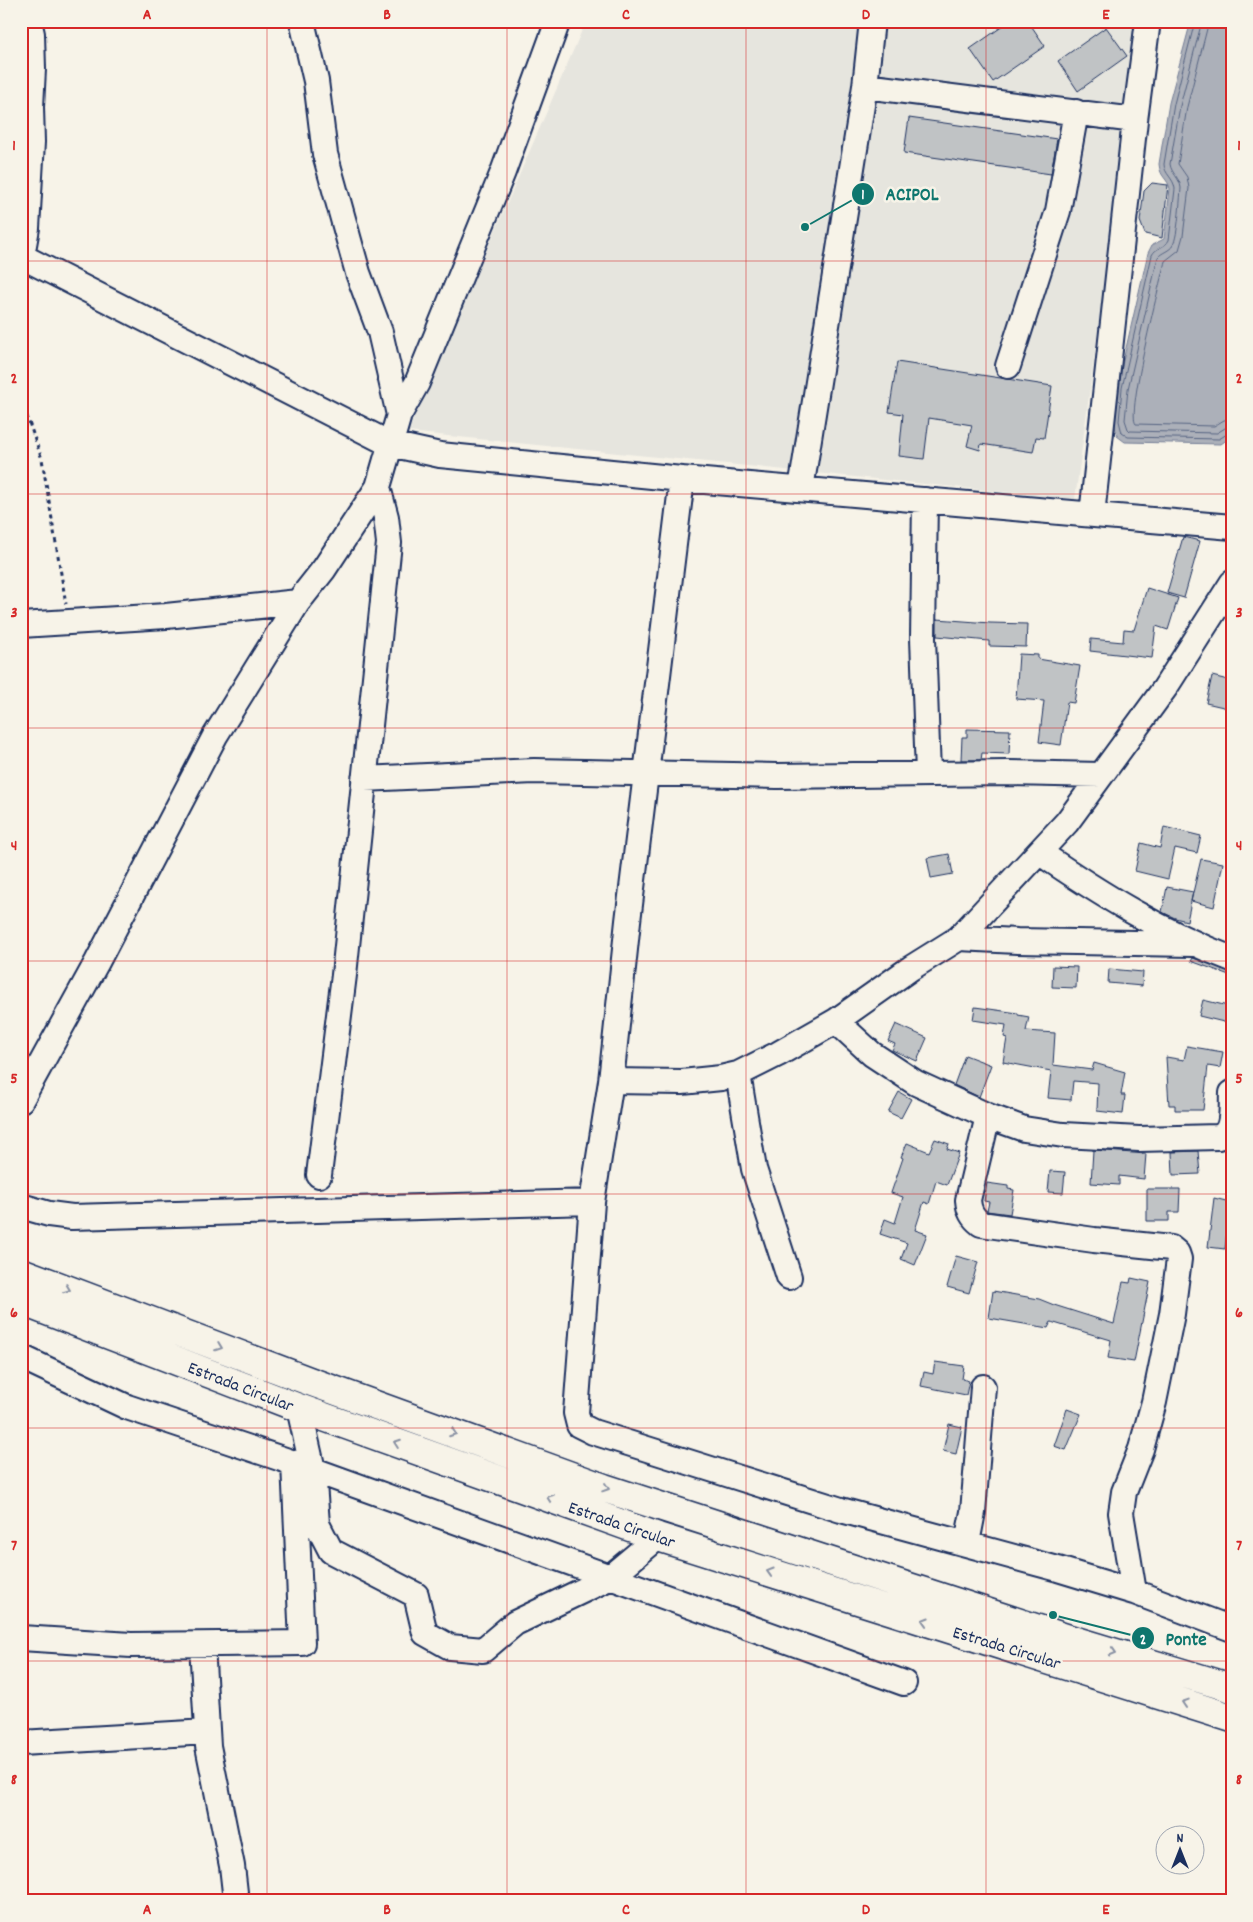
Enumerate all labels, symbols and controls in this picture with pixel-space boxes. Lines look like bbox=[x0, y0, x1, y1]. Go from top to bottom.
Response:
text: A bbox=[143, 4, 152, 27]
text: B bbox=[383, 4, 391, 27]
text: C bbox=[622, 4, 630, 27]
text: D bbox=[862, 4, 871, 27]
text: E bbox=[1102, 4, 1110, 27]
text: 1 bbox=[12, 135, 16, 158]
text: 1 bbox=[1237, 135, 1241, 158]
callout: ACIPOL bbox=[850, 177, 948, 211]
text: ACIPOL bbox=[886, 183, 939, 210]
text: 1 bbox=[861, 185, 865, 207]
text: 2 bbox=[11, 368, 18, 391]
text: 2 bbox=[1236, 368, 1243, 391]
text: 3 bbox=[10, 602, 18, 625]
text: 3 bbox=[1235, 602, 1243, 625]
text: 4 bbox=[11, 835, 17, 858]
text: 4 bbox=[1236, 835, 1242, 858]
text: 5 bbox=[10, 1068, 18, 1091]
text: 5 bbox=[1235, 1068, 1243, 1091]
one-way arrow bbox=[62, 1283, 71, 1293]
text: 6 bbox=[10, 1302, 18, 1325]
text: 6 bbox=[1235, 1302, 1243, 1325]
one-way arrow bbox=[214, 1341, 223, 1351]
street label: Estrada Circular bbox=[183, 1357, 297, 1420]
one-way arrow bbox=[449, 1427, 457, 1437]
one-way arrow bbox=[393, 1439, 401, 1449]
one-way arrow bbox=[602, 1482, 610, 1492]
one-way arrow bbox=[546, 1494, 554, 1504]
street label: Estrada Circular bbox=[564, 1496, 678, 1556]
text: 7 bbox=[11, 1535, 17, 1558]
text: 7 bbox=[1236, 1535, 1242, 1558]
one-way arrow bbox=[766, 1568, 775, 1578]
one-way arrow bbox=[921, 1617, 930, 1627]
street label: Estrada Circular bbox=[949, 1621, 1064, 1678]
callout: Ponte bbox=[1130, 1621, 1217, 1655]
text: Ponte bbox=[1165, 1628, 1207, 1655]
text: 2 bbox=[1140, 1630, 1146, 1652]
one-way arrow bbox=[1108, 1647, 1117, 1657]
one-way arrow bbox=[1182, 1699, 1190, 1709]
text: 8 bbox=[11, 1769, 18, 1792]
text: 8 bbox=[1236, 1769, 1243, 1792]
north arrow bbox=[1156, 1824, 1206, 1874]
text: N bbox=[1177, 1829, 1184, 1849]
text: A bbox=[143, 1899, 152, 1922]
text: B bbox=[383, 1899, 391, 1922]
text: C bbox=[622, 1899, 630, 1922]
text: D bbox=[862, 1899, 871, 1922]
text: E bbox=[1102, 1899, 1110, 1922]

